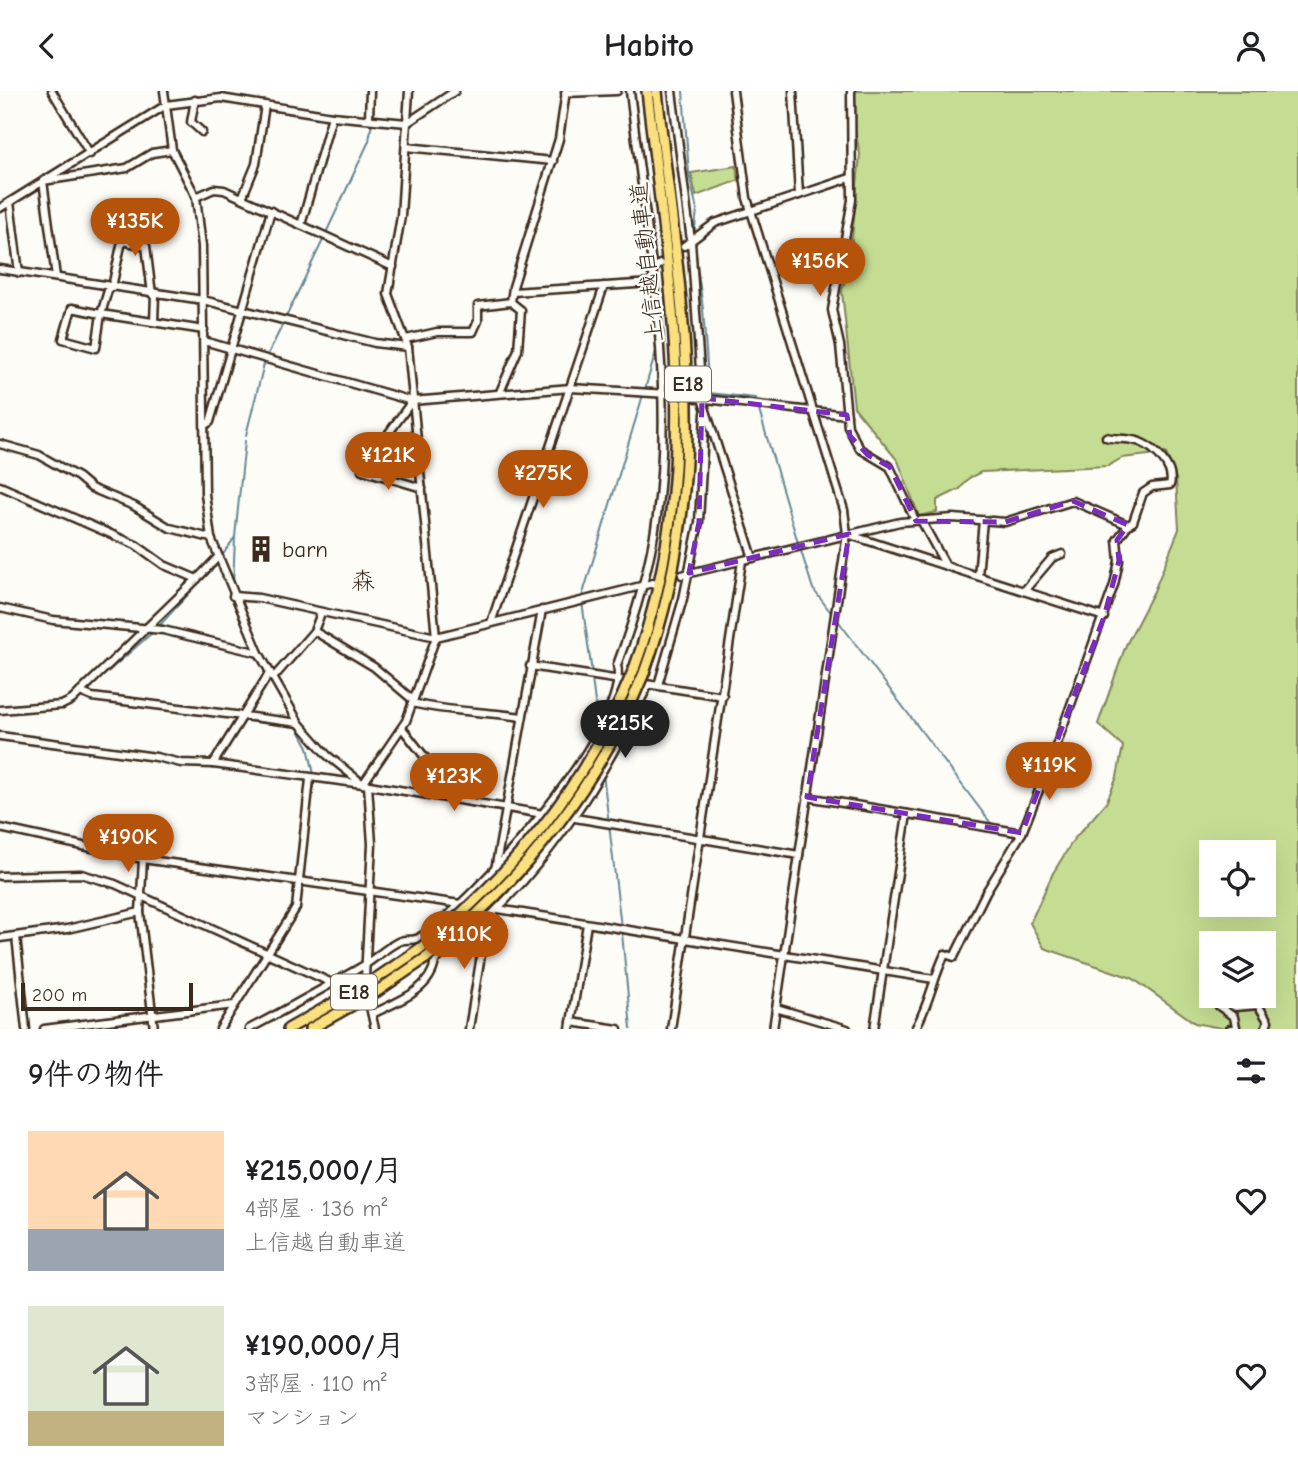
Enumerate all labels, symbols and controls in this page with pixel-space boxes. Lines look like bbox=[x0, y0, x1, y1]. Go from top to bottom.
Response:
icon: back bbox=[28, 27, 66, 65]
text: Habito bbox=[604, 27, 694, 64]
icon: person bbox=[1232, 27, 1270, 65]
street label: 上信越自動車道 bbox=[625, 181, 669, 343]
pin: ¥135K bbox=[86, 199, 184, 258]
text: ¥135K bbox=[107, 207, 163, 234]
pin: ¥156K bbox=[771, 239, 869, 298]
text: ¥156K bbox=[791, 247, 849, 274]
road number: E18 bbox=[665, 367, 711, 401]
pin: ¥121K bbox=[339, 433, 437, 492]
text: ¥121K bbox=[361, 441, 415, 468]
pin: ¥275K bbox=[494, 451, 592, 510]
text: ¥275K bbox=[514, 459, 572, 486]
building icon: barn bbox=[246, 534, 276, 564]
place label: barn bbox=[282, 536, 328, 563]
district label: 森 bbox=[351, 567, 375, 595]
pin: ¥215K bbox=[576, 701, 674, 760]
text: ¥215K bbox=[597, 709, 653, 736]
pin: ¥119K bbox=[1000, 743, 1098, 802]
text: ¥119K bbox=[1022, 751, 1076, 778]
pin: ¥123K bbox=[405, 753, 503, 813]
text: ¥123K bbox=[426, 762, 482, 789]
pin: ¥190K bbox=[79, 815, 177, 874]
text: ¥190K bbox=[99, 823, 157, 850]
map controls bbox=[1199, 840, 1276, 1008]
button: locate bbox=[1199, 840, 1276, 917]
pin: ¥110K bbox=[415, 911, 513, 971]
text: ¥110K bbox=[436, 920, 492, 947]
button: layers bbox=[1199, 931, 1276, 1008]
road number: E18 bbox=[331, 975, 377, 1009]
scale bar bbox=[21, 980, 192, 1012]
text: 200 m bbox=[32, 984, 87, 1006]
icon: filters bbox=[1232, 1052, 1270, 1090]
text: 9件の物件 bbox=[28, 1057, 164, 1092]
text: ¥215,000/月 bbox=[245, 1153, 403, 1188]
icon: home bbox=[84, 1159, 168, 1243]
icon: heart bbox=[1232, 1182, 1270, 1220]
text: 4部屋 · 136 m² bbox=[245, 1195, 387, 1222]
text: 上信越自動車道 bbox=[245, 1229, 406, 1256]
text: ¥190,000/月 bbox=[245, 1328, 405, 1363]
icon: home bbox=[84, 1334, 168, 1418]
icon: heart bbox=[1232, 1357, 1270, 1395]
text: 3部屋 · 110 m² bbox=[245, 1370, 387, 1397]
text: マンション bbox=[245, 1404, 359, 1431]

